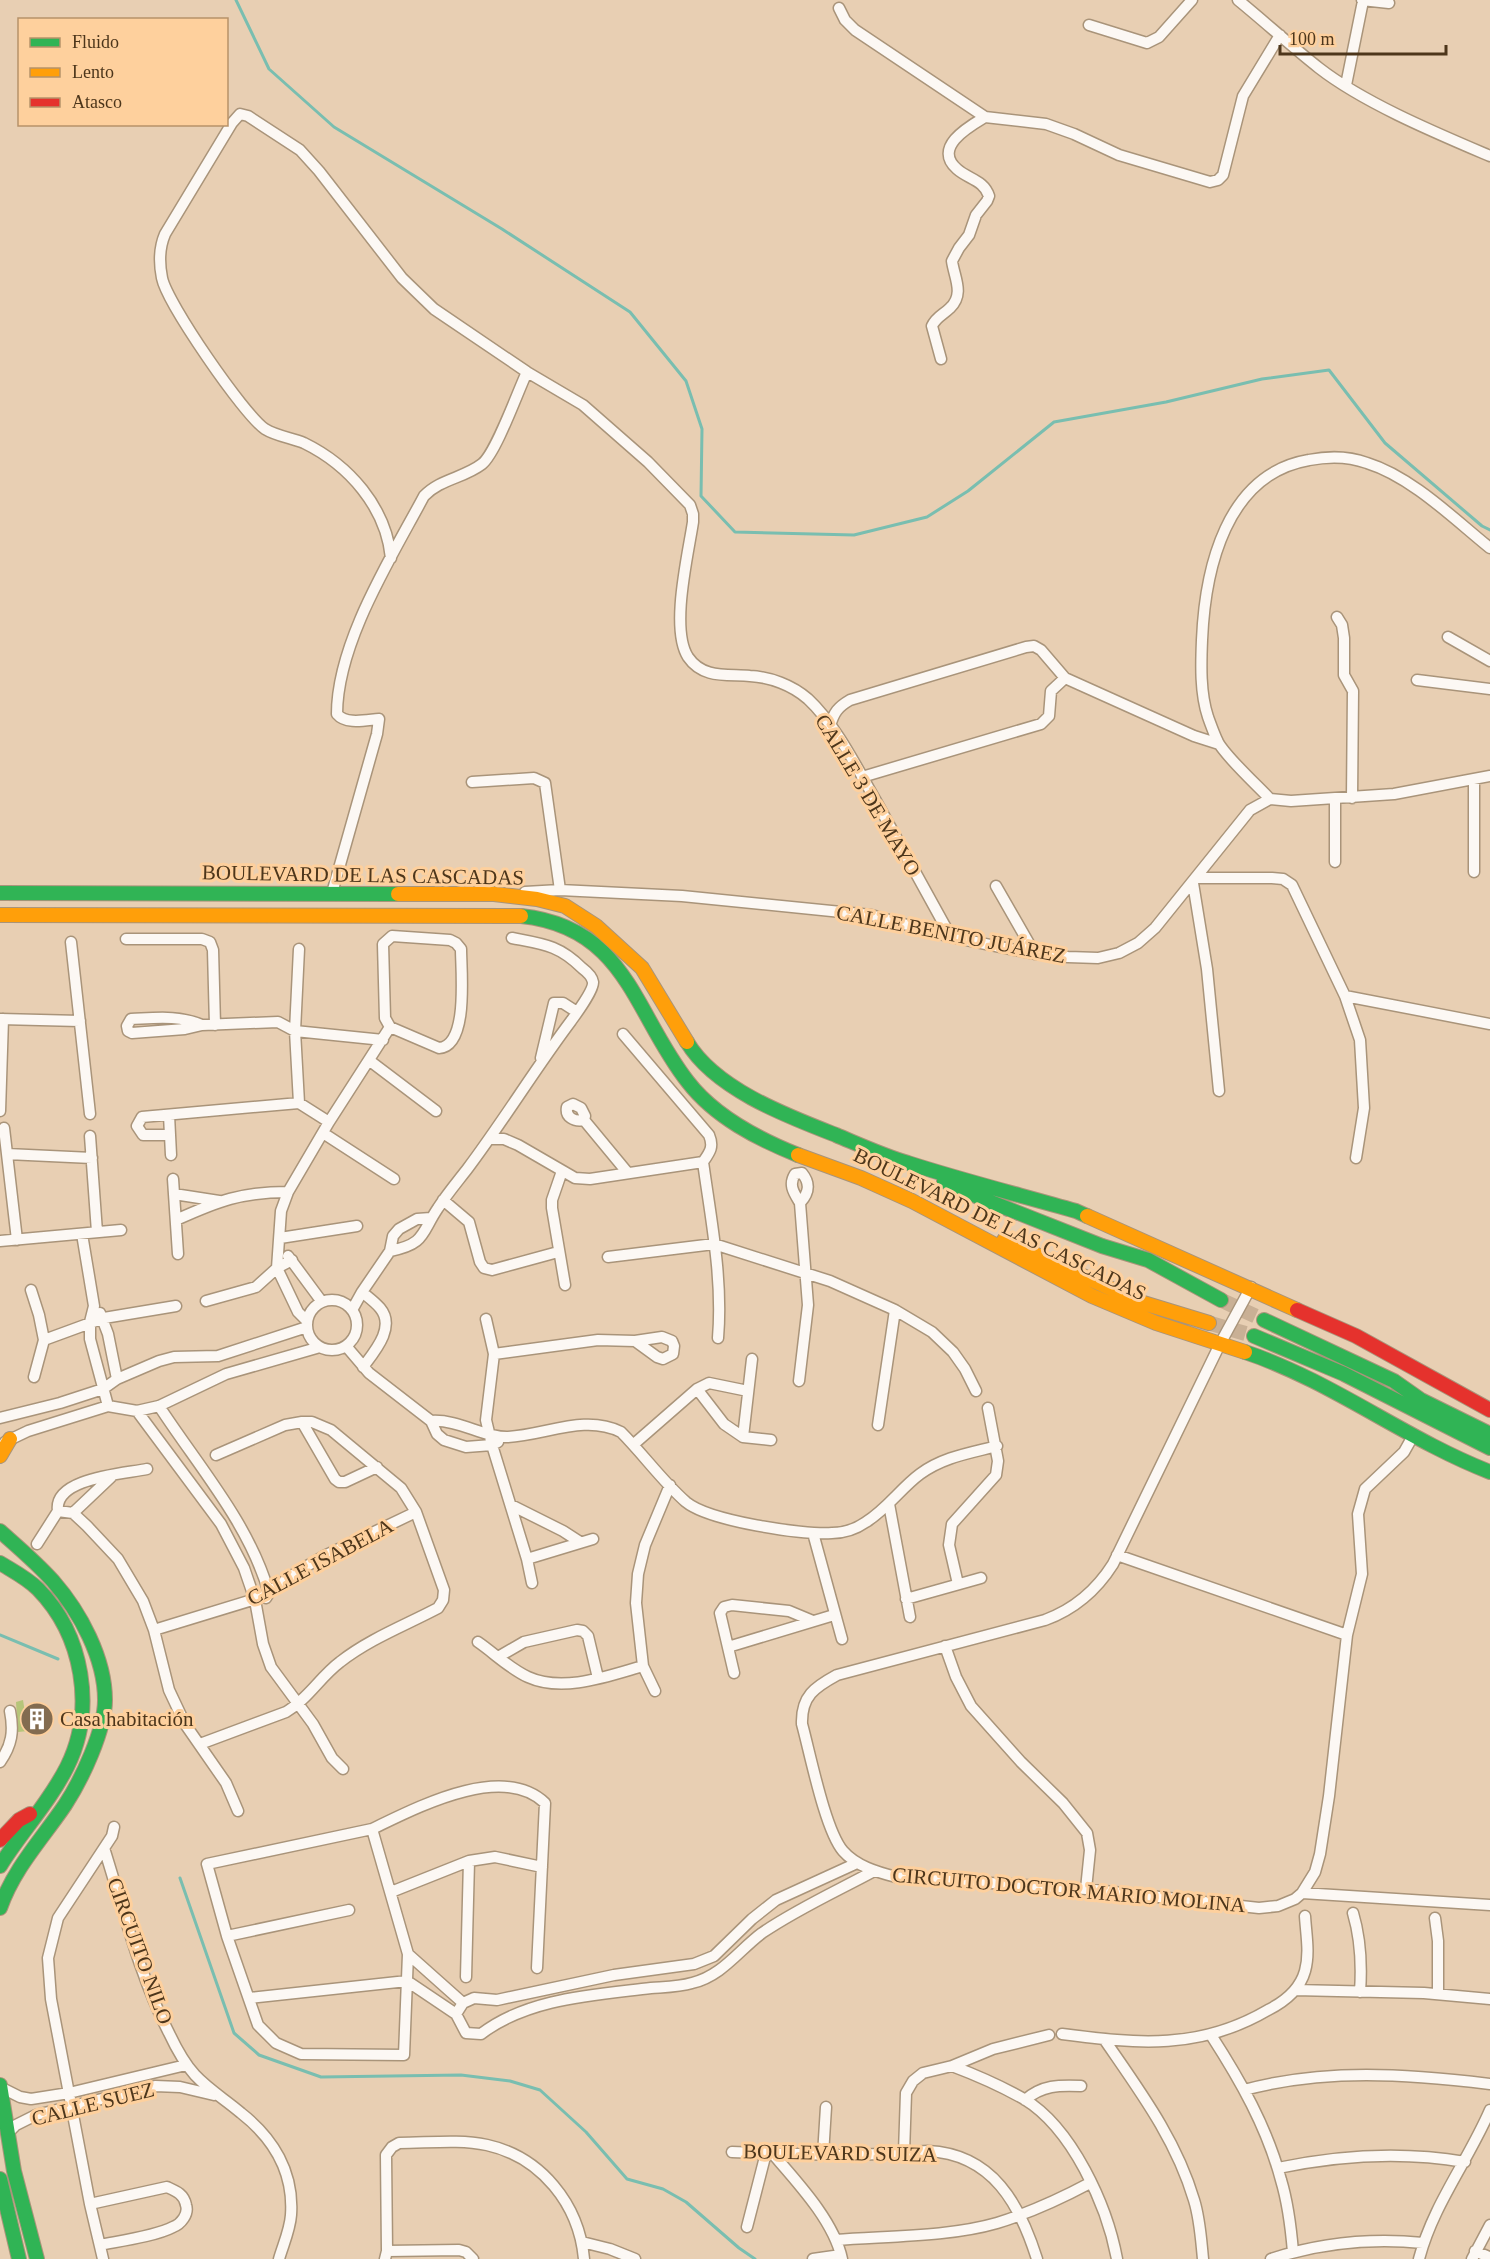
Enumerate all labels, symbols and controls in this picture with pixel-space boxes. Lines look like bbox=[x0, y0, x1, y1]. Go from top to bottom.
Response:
legend bbox=[18, 18, 228, 126]
scale bar bbox=[1280, 18, 1446, 56]
text: 100 m bbox=[1289, 29, 1335, 49]
text: Fluido bbox=[72, 32, 119, 52]
text: Lento bbox=[72, 62, 114, 82]
text: Atasco bbox=[72, 92, 122, 112]
street label: CALLE 3 DE MAYO bbox=[810, 710, 926, 880]
street label: BOULEVARD DE LAS CASCADAS bbox=[202, 860, 524, 890]
street label: CALLE BENITO JUÁREZ bbox=[834, 900, 1068, 968]
street label: BOULEVARD DE LAS CASCADAS bbox=[850, 1143, 1150, 1305]
street label: CALLE ISABELA bbox=[243, 1513, 398, 1611]
building icon: Casa habitación bbox=[19, 1701, 55, 1737]
place label: Casa habitación bbox=[60, 1707, 194, 1731]
street label: CIRCUITO DOCTOR MARIO MOLINA bbox=[891, 1863, 1247, 1917]
street label: CIRCUITO NILO bbox=[102, 1874, 178, 2028]
street label: CALLE SUEZ bbox=[29, 2077, 157, 2131]
street label: BOULEVARD SUIZA bbox=[743, 2139, 938, 2167]

